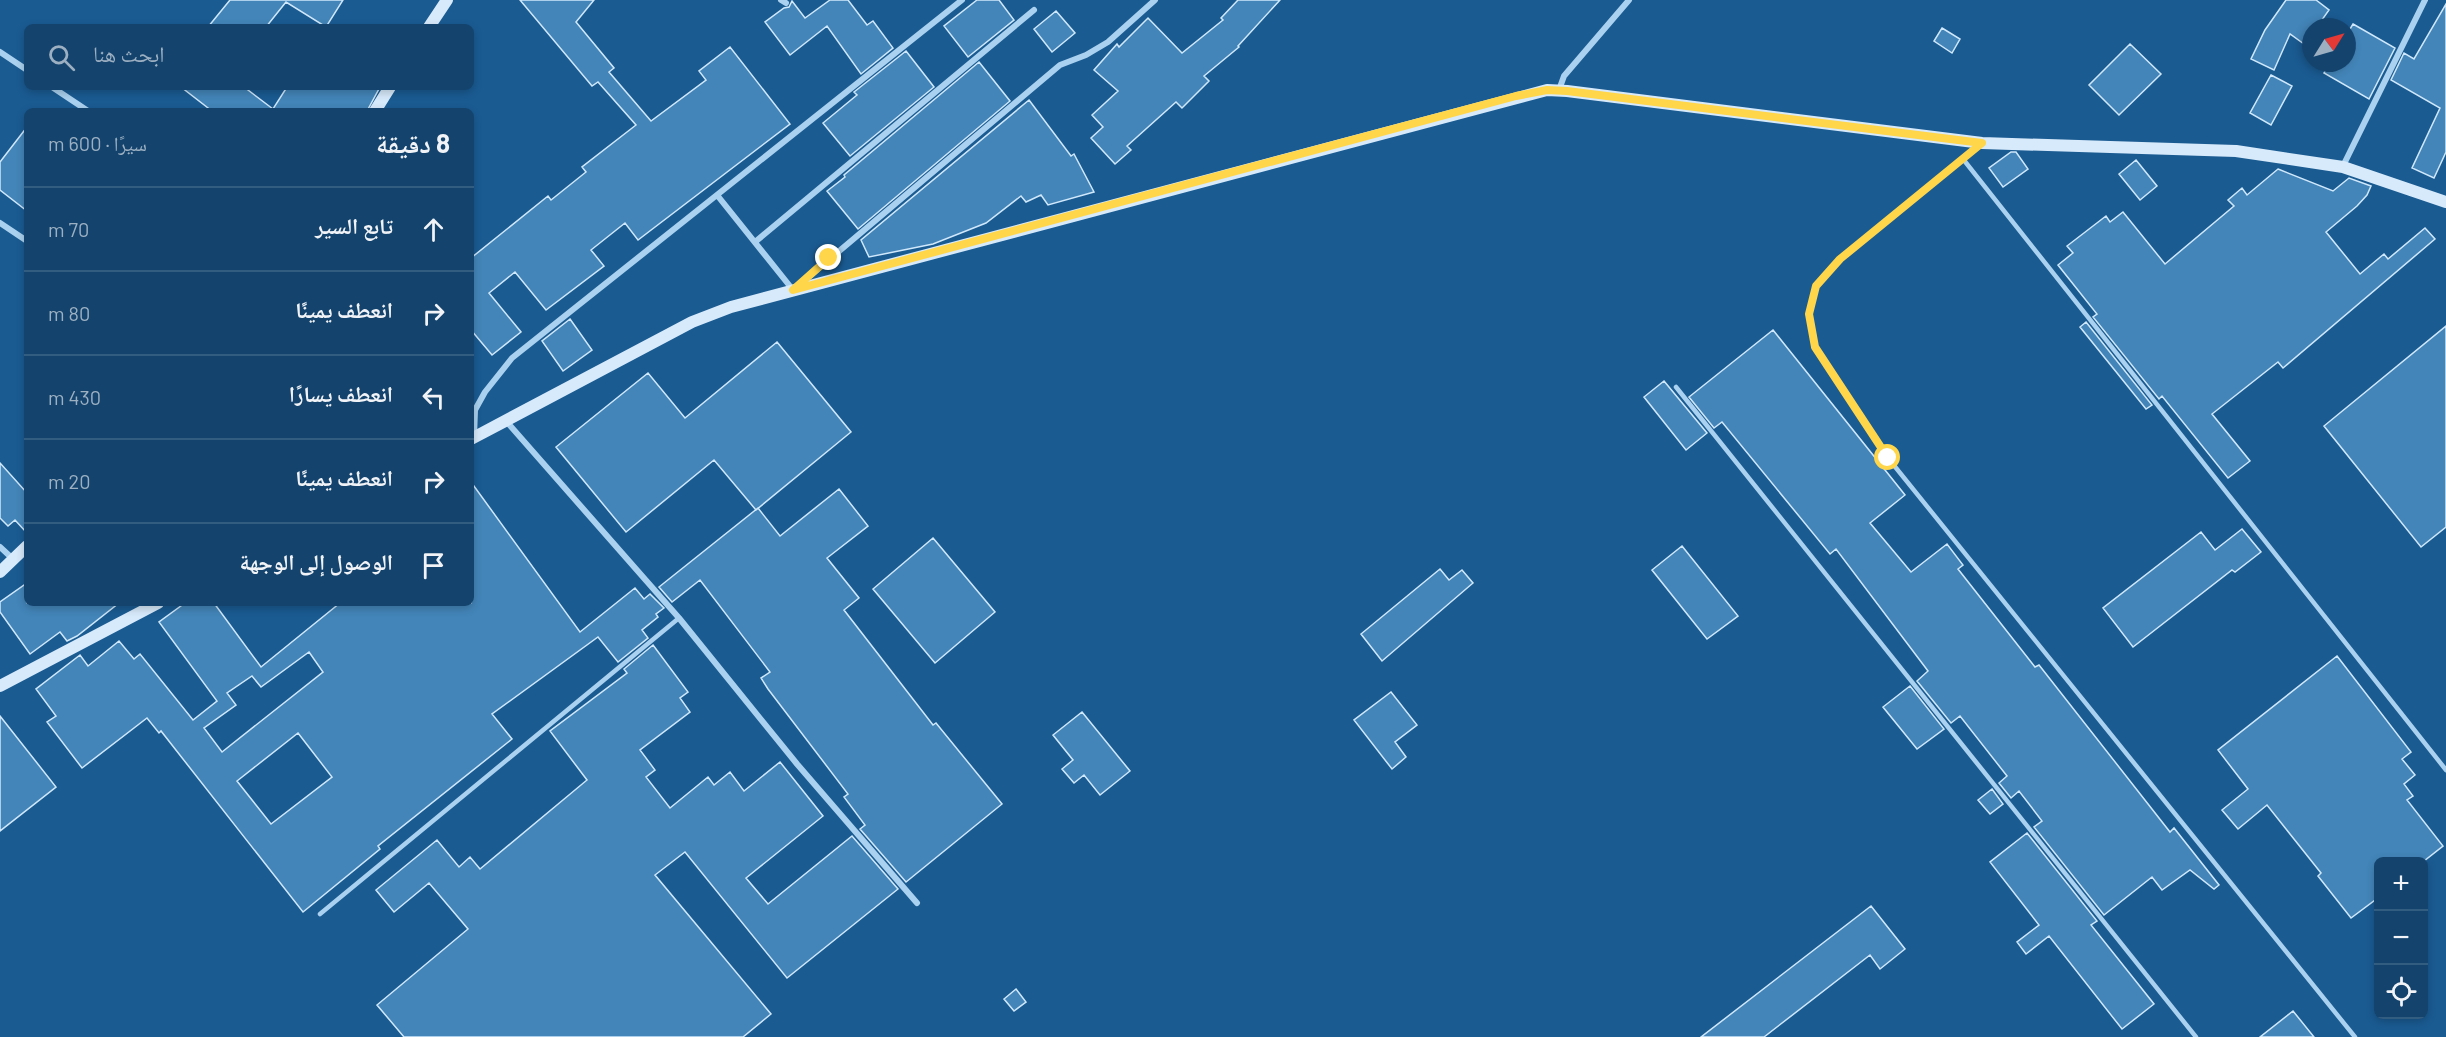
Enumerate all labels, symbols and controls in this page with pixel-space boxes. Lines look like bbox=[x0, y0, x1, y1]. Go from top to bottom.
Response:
north arrow bbox=[2302, 18, 2356, 72]
search box bbox=[24, 24, 474, 90]
text: ابحث هنا bbox=[93, 40, 164, 66]
icon: search bbox=[45, 41, 78, 74]
text: 8 دقيقة bbox=[376, 127, 450, 158]
text: سيرًا · 600 m bbox=[48, 131, 147, 155]
text: تابع السير bbox=[315, 212, 393, 238]
icon: ahead bbox=[417, 213, 450, 246]
text: 70 m bbox=[48, 217, 89, 241]
route end bbox=[815, 244, 841, 270]
text: انعطف يمينًا bbox=[295, 296, 393, 322]
icon: right bbox=[417, 297, 450, 330]
text: 80 m bbox=[48, 301, 90, 325]
text: انعطف يسارًا bbox=[289, 380, 393, 406]
icon: left bbox=[417, 381, 450, 414]
text: 430 m bbox=[48, 385, 101, 409]
route start bbox=[1874, 444, 1900, 470]
text: انعطف يمينًا bbox=[295, 464, 393, 490]
icon: right bbox=[417, 465, 450, 498]
text: 20 m bbox=[48, 469, 91, 493]
text: الوصول إلى الوجهة bbox=[240, 548, 393, 574]
icon: arrive bbox=[417, 549, 450, 582]
map controls bbox=[2374, 857, 2428, 1019]
button: + bbox=[2374, 857, 2428, 911]
button: − bbox=[2374, 911, 2428, 965]
button: locate bbox=[2374, 965, 2428, 1019]

